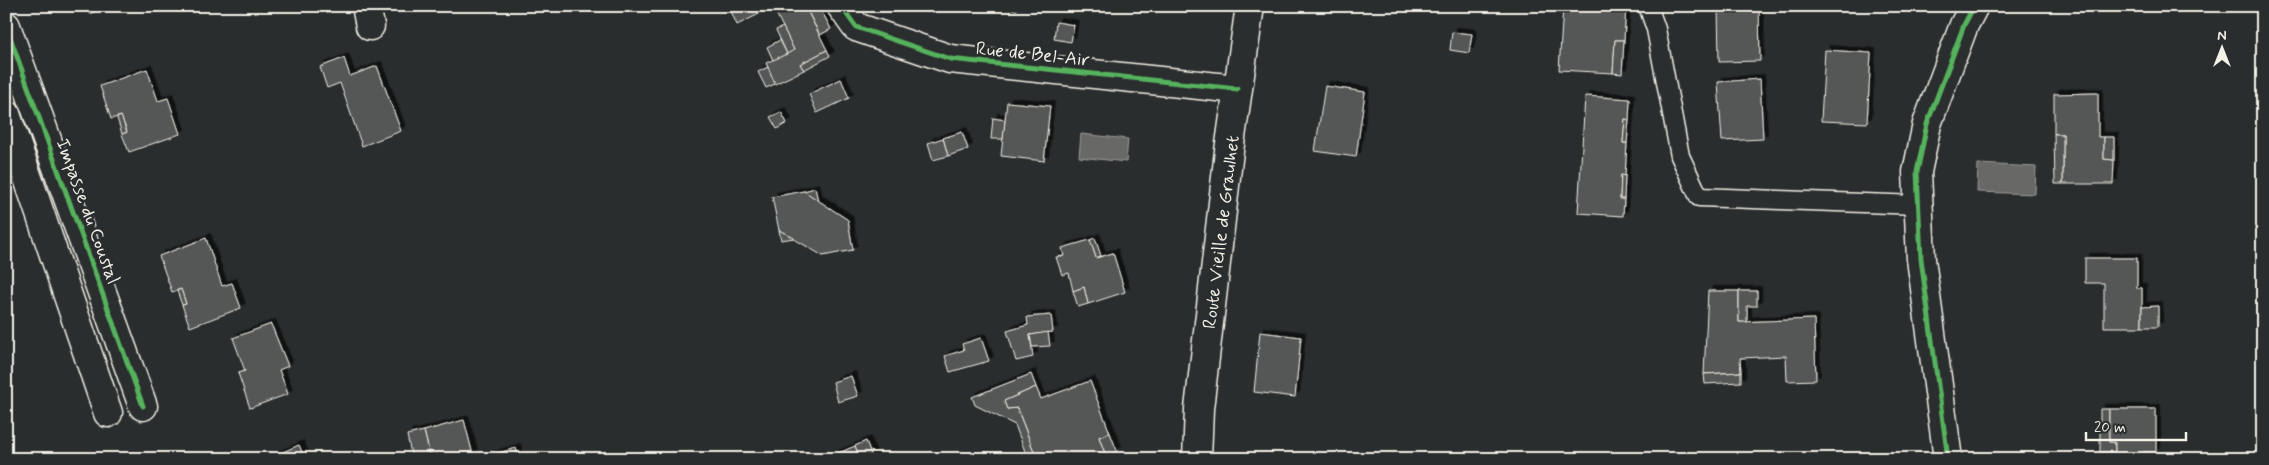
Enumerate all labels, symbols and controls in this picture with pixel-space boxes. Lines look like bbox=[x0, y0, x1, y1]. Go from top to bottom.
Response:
north arrow bbox=[2196, 22, 2246, 72]
text: N bbox=[2217, 27, 2227, 45]
street label: Rue de Bel-Air bbox=[975, 36, 1091, 73]
street label: Route Vieille de Graulhet bbox=[1197, 134, 1246, 330]
street label: Impasse du Coustal bbox=[50, 135, 125, 288]
scale bar bbox=[2086, 410, 2186, 442]
text: 20 m bbox=[2094, 418, 2126, 438]

